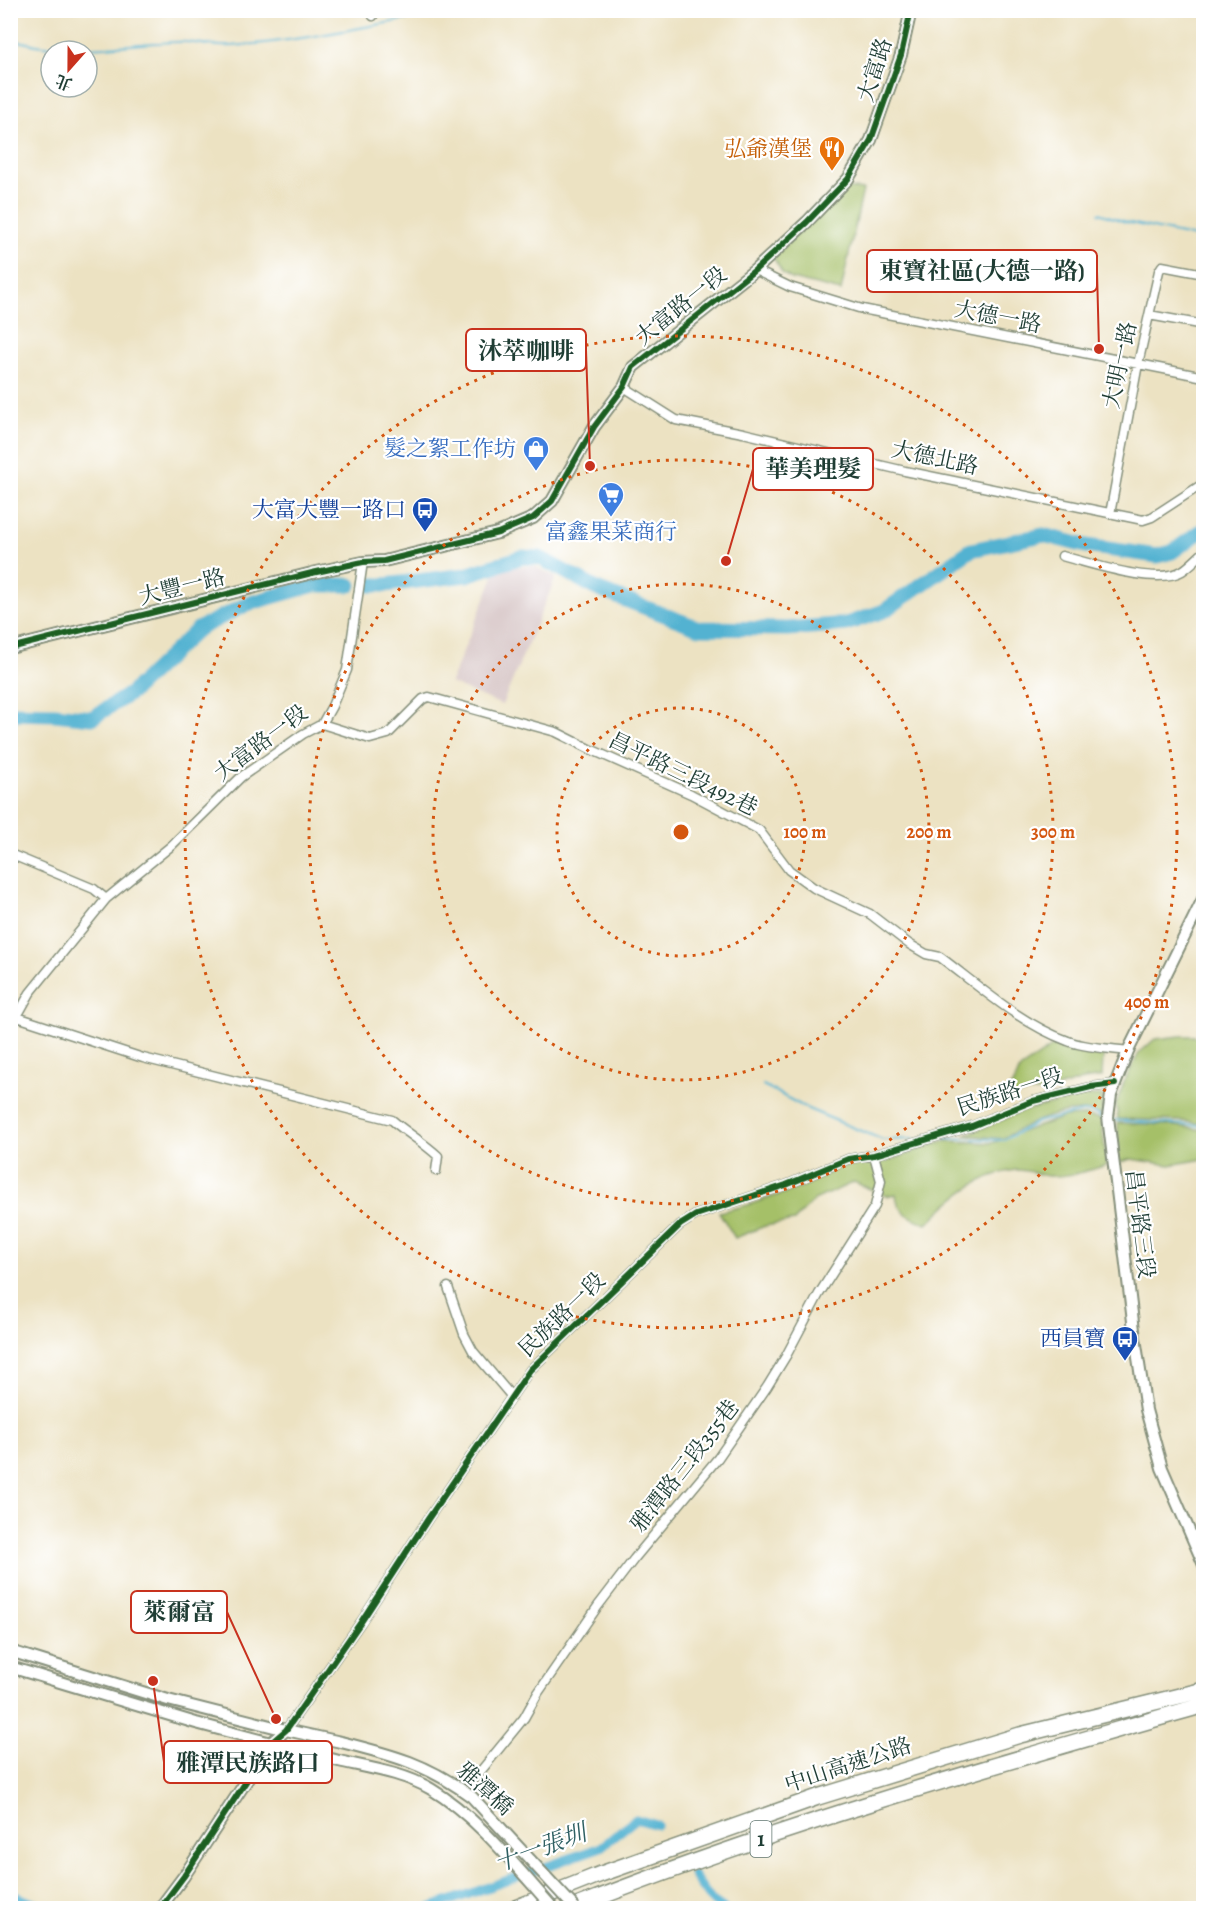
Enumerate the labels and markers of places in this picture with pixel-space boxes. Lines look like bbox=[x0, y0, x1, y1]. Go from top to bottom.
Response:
place label: 弘爺漢堡 bbox=[724, 134, 812, 164]
restaurant icon: 弘爺漢堡 bbox=[817, 134, 847, 172]
callout: 東寶社區(大德一路) bbox=[867, 250, 1097, 292]
callout: 沐萃咖啡 bbox=[466, 329, 586, 371]
place label: 髮之絮工作坊 bbox=[384, 434, 516, 464]
shop icon: 髮之絮工作坊 bbox=[521, 434, 551, 472]
callout: 華美理髮 bbox=[753, 448, 873, 490]
supermarket icon: 富鑫果菜商行 bbox=[596, 480, 626, 518]
place label: 大富大豐一路口 bbox=[252, 495, 406, 525]
bus stop icon: 大富大豐一路口 bbox=[410, 495, 440, 533]
place label: 富鑫果菜商行 bbox=[545, 517, 677, 547]
centre of rings bbox=[671, 822, 691, 842]
place label: 西員寶 bbox=[1040, 1324, 1106, 1354]
bus stop icon: 西員寶 bbox=[1110, 1324, 1140, 1362]
callout: 萊爾富 bbox=[131, 1591, 227, 1633]
callout: 雅潭民族路口 bbox=[164, 1741, 332, 1783]

